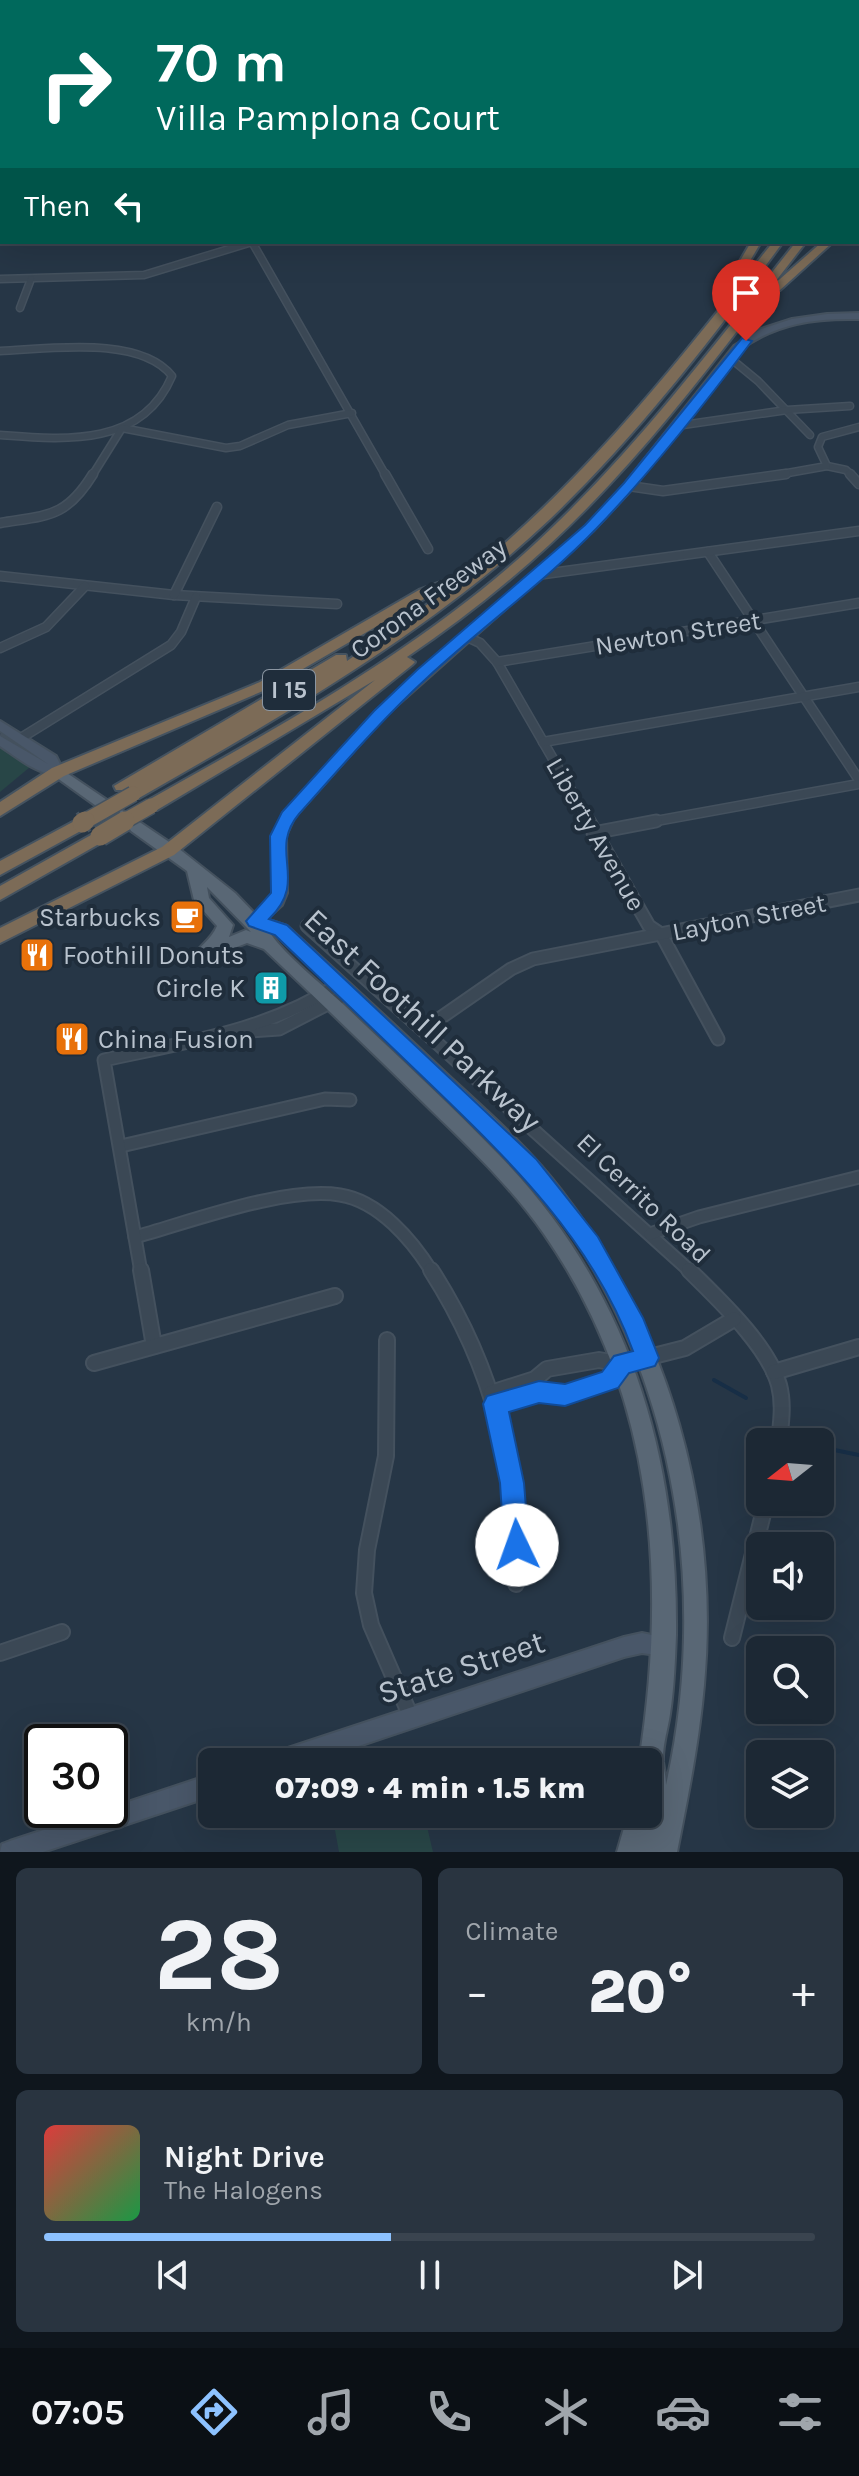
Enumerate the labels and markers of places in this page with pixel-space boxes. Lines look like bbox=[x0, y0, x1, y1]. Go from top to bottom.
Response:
pin bbox=[712, 259, 780, 341]
cafe icon: Starbucks bbox=[168, 898, 206, 936]
place label: Starbucks bbox=[39, 902, 161, 933]
restaurant icon: Foothill Donuts bbox=[18, 936, 56, 974]
place label: Foothill Donuts bbox=[63, 940, 245, 971]
building icon: Circle K bbox=[252, 969, 290, 1007]
place label: Circle K bbox=[156, 973, 245, 1004]
restaurant icon: China Fusion bbox=[53, 1020, 91, 1058]
place label: China Fusion bbox=[98, 1024, 254, 1055]

